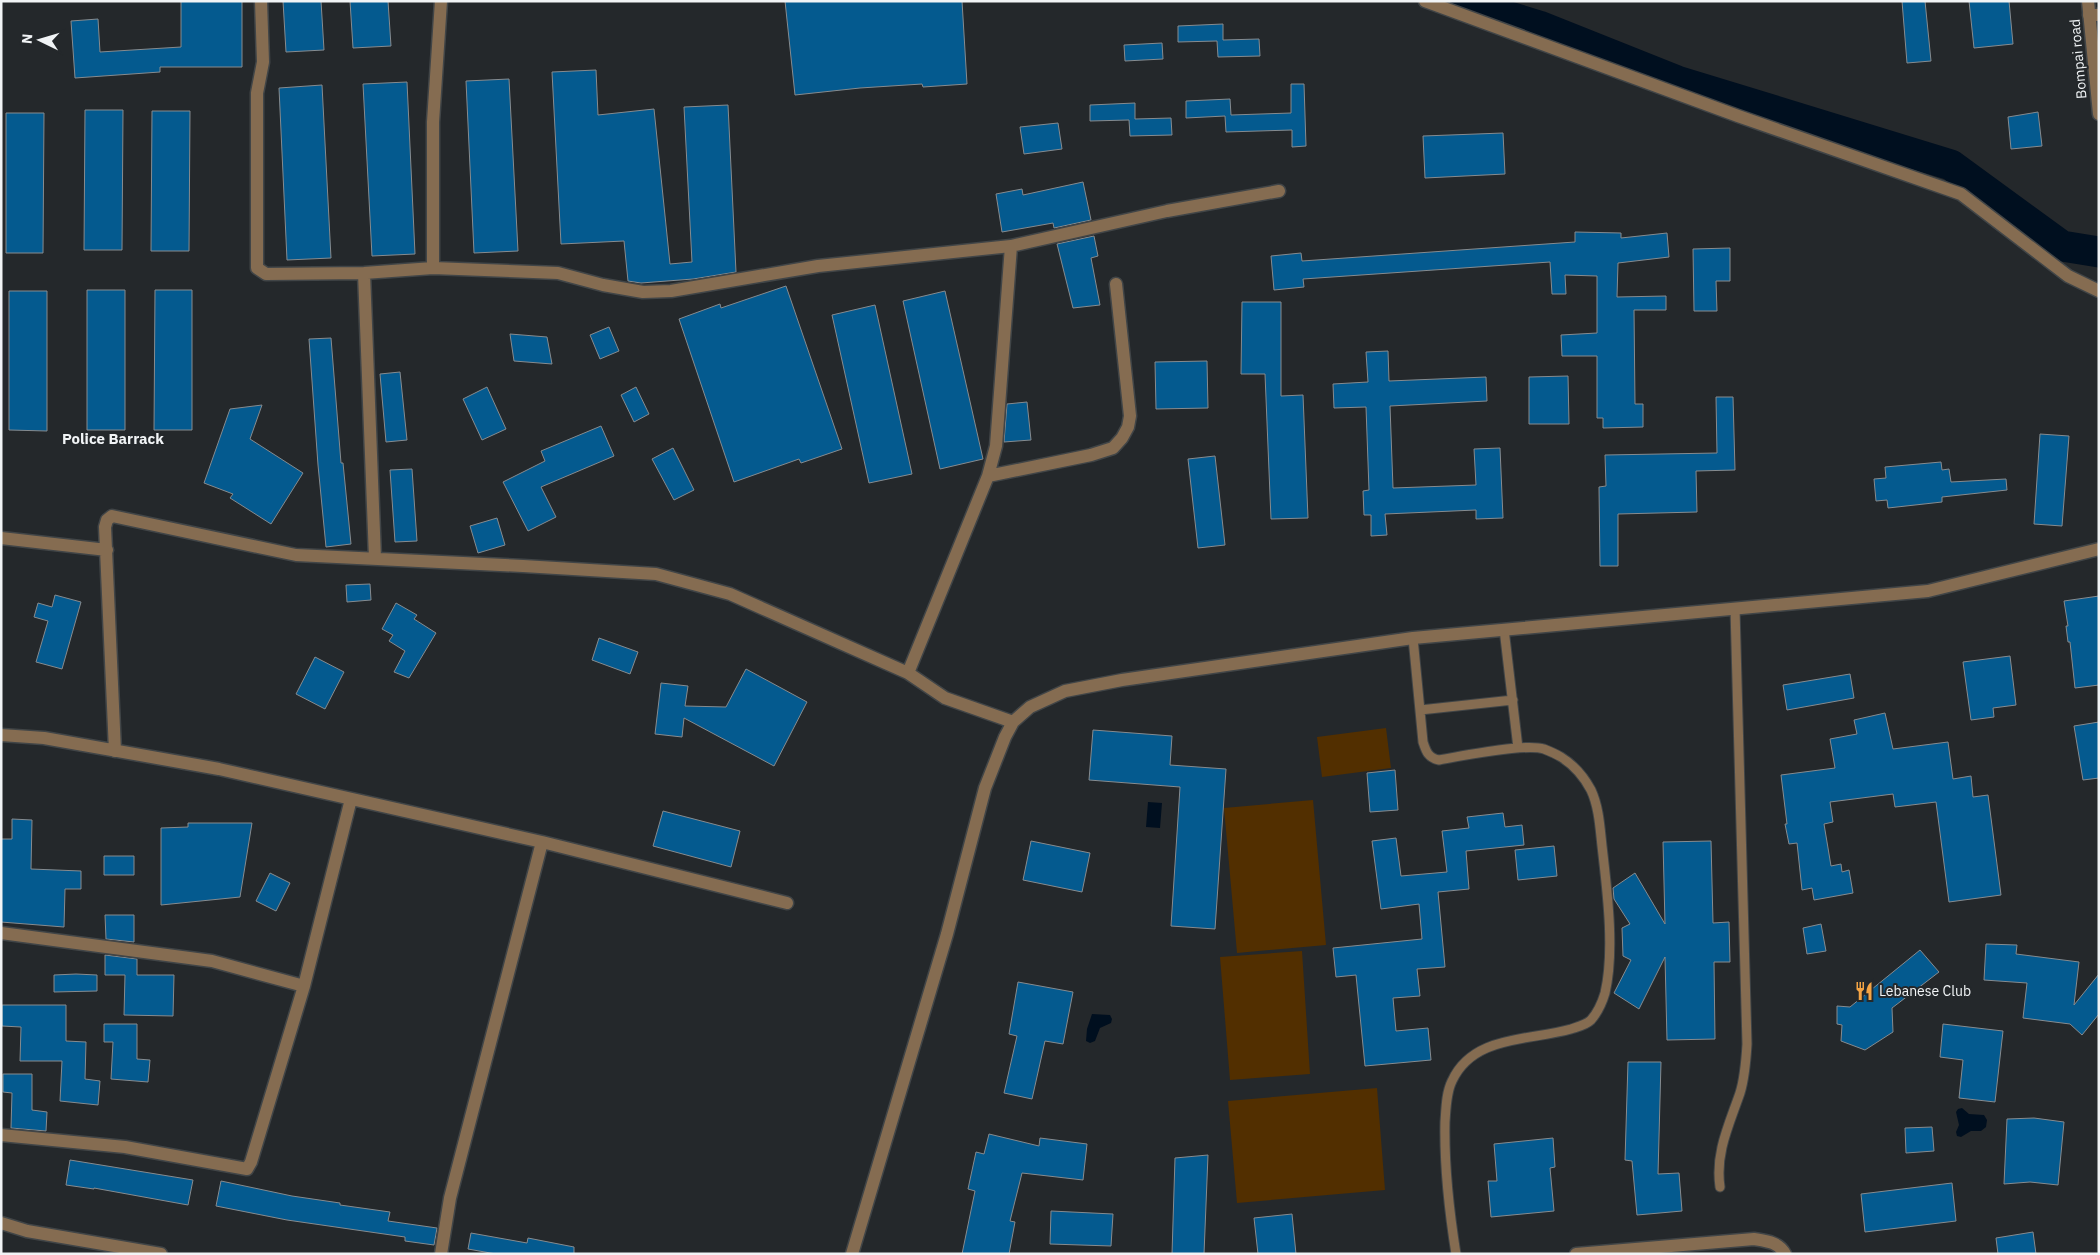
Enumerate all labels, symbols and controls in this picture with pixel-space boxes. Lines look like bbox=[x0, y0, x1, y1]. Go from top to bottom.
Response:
north arrow bbox=[15, 15, 65, 65]
street label: Bompai road bbox=[2066, 18, 2090, 100]
text: N bbox=[18, 33, 36, 45]
district label: Police Barrack bbox=[62, 429, 164, 448]
restaurant icon: Lebanese Club bbox=[1853, 980, 1875, 1002]
place label: Lebanese Club bbox=[1879, 982, 1971, 1000]

